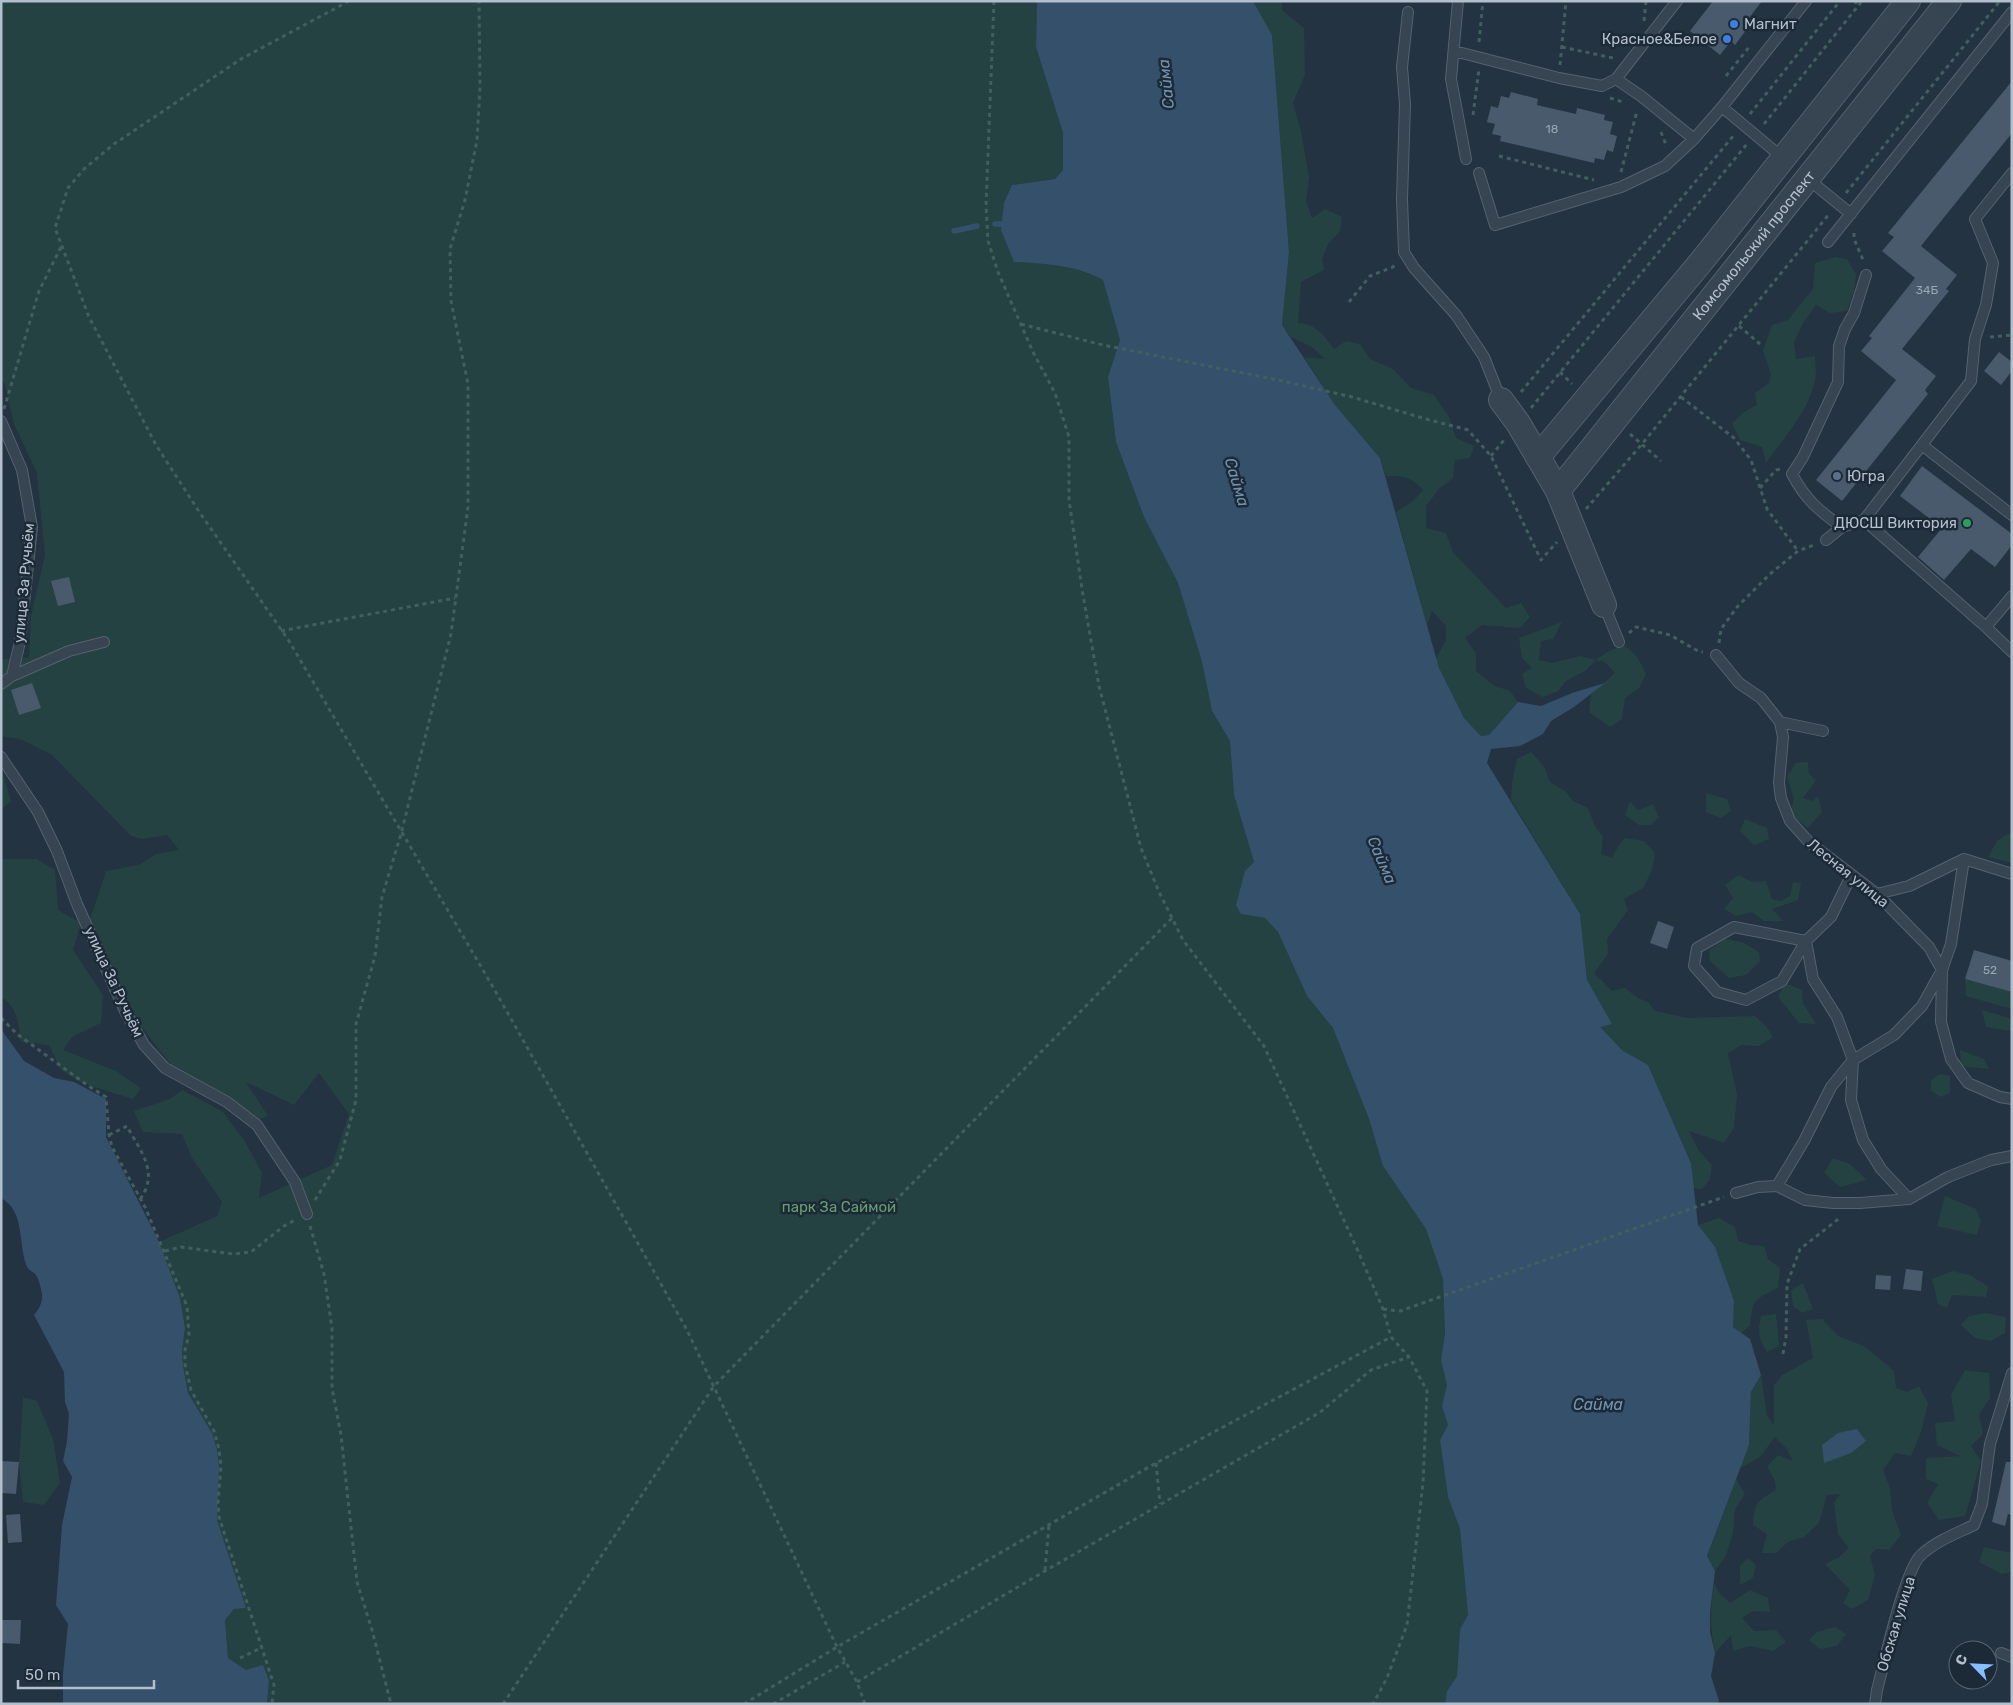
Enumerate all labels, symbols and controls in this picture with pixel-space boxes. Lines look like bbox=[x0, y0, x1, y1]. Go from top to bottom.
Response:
place label: Магнит bbox=[1744, 15, 1797, 33]
marker: Магнит bbox=[1728, 18, 1740, 30]
place label: Красное&Белое bbox=[1602, 30, 1717, 48]
marker: Красное&Белое bbox=[1721, 33, 1733, 45]
water label: Сайма bbox=[1154, 58, 1178, 110]
house number: 18 bbox=[1546, 122, 1558, 136]
street label: Комсомольский проспект bbox=[1689, 167, 1819, 324]
house number: 34Б bbox=[1916, 283, 1938, 297]
water label: Сайма bbox=[1221, 455, 1253, 509]
place label: Югра bbox=[1847, 467, 1885, 485]
marker: Югра bbox=[1831, 470, 1843, 482]
place label: ДЮСШ Виктория bbox=[1834, 514, 1957, 532]
marker: ДЮСШ Виктория bbox=[1961, 517, 1973, 529]
street label: улица За Ручьём bbox=[10, 522, 38, 644]
water label: Сайма bbox=[1363, 833, 1401, 887]
street label: Лесная улица bbox=[1804, 835, 1892, 911]
street label: улица За Ручьём bbox=[80, 924, 148, 1040]
house number: 52 bbox=[1983, 963, 1997, 977]
park label: парк За Саймой bbox=[782, 1198, 896, 1216]
water label: Сайма bbox=[1573, 1395, 1623, 1414]
street label: Обская улица bbox=[1873, 1574, 1919, 1674]
north arrow bbox=[1948, 1640, 1998, 1690]
text: С bbox=[1952, 1652, 1971, 1668]
scale bar bbox=[18, 1658, 154, 1690]
text: 50 m bbox=[25, 1666, 60, 1684]

